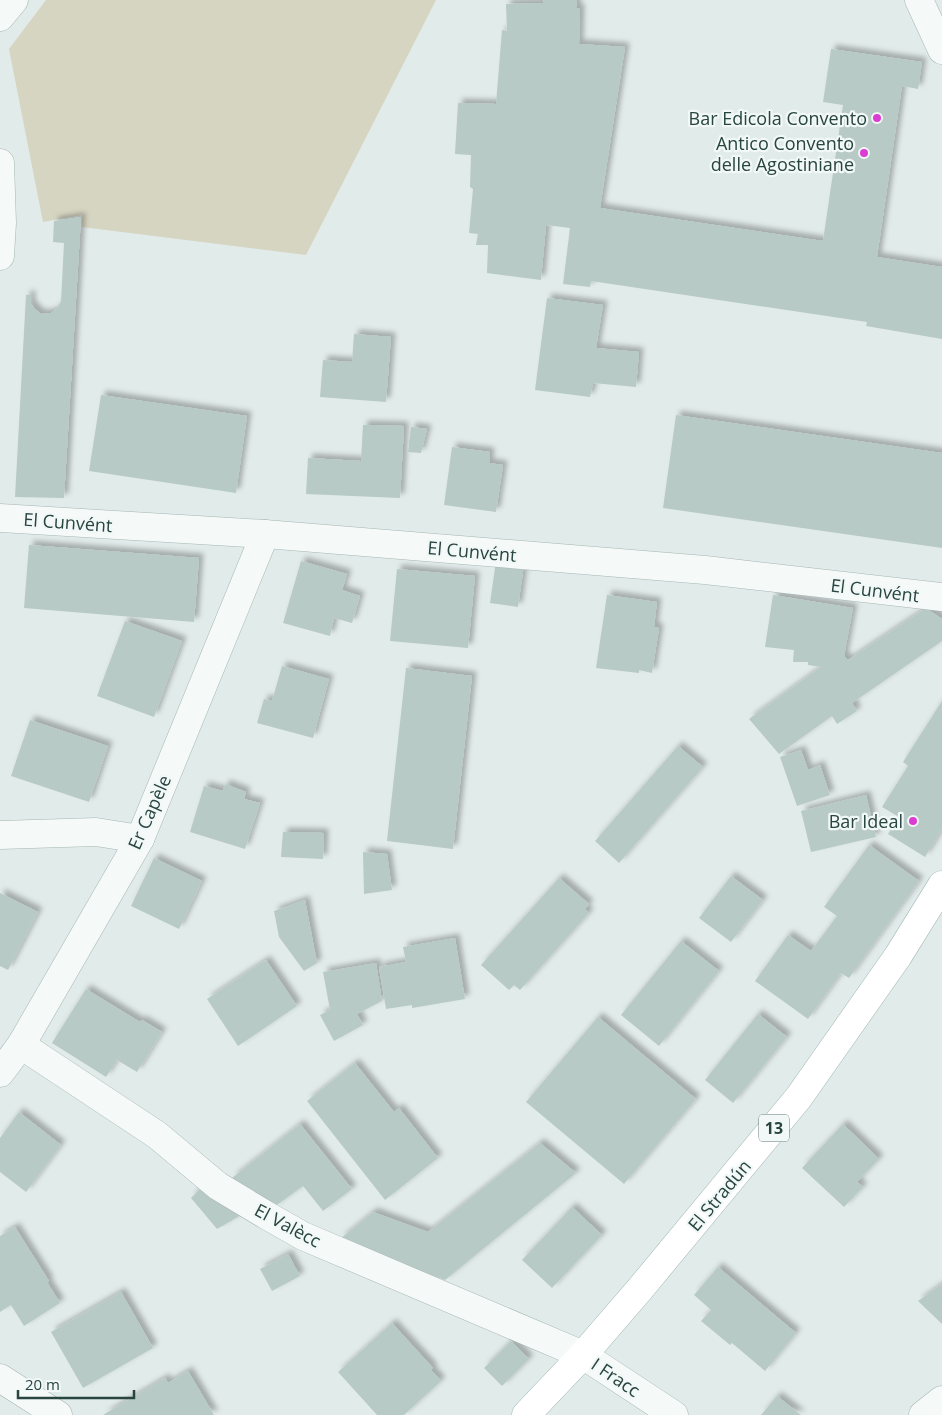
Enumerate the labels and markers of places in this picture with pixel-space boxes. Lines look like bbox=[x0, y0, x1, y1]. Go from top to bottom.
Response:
place label: Bar Edicola Convento bbox=[689, 106, 867, 130]
marker: Bar Edicola Convento bbox=[871, 112, 883, 124]
place label: Antico Convento delle Agostiniane bbox=[711, 131, 854, 176]
marker: Antico Convento delle Agostiniane bbox=[858, 147, 870, 159]
place label: Bar Ideal bbox=[829, 809, 903, 833]
marker: Bar Ideal bbox=[907, 815, 919, 827]

